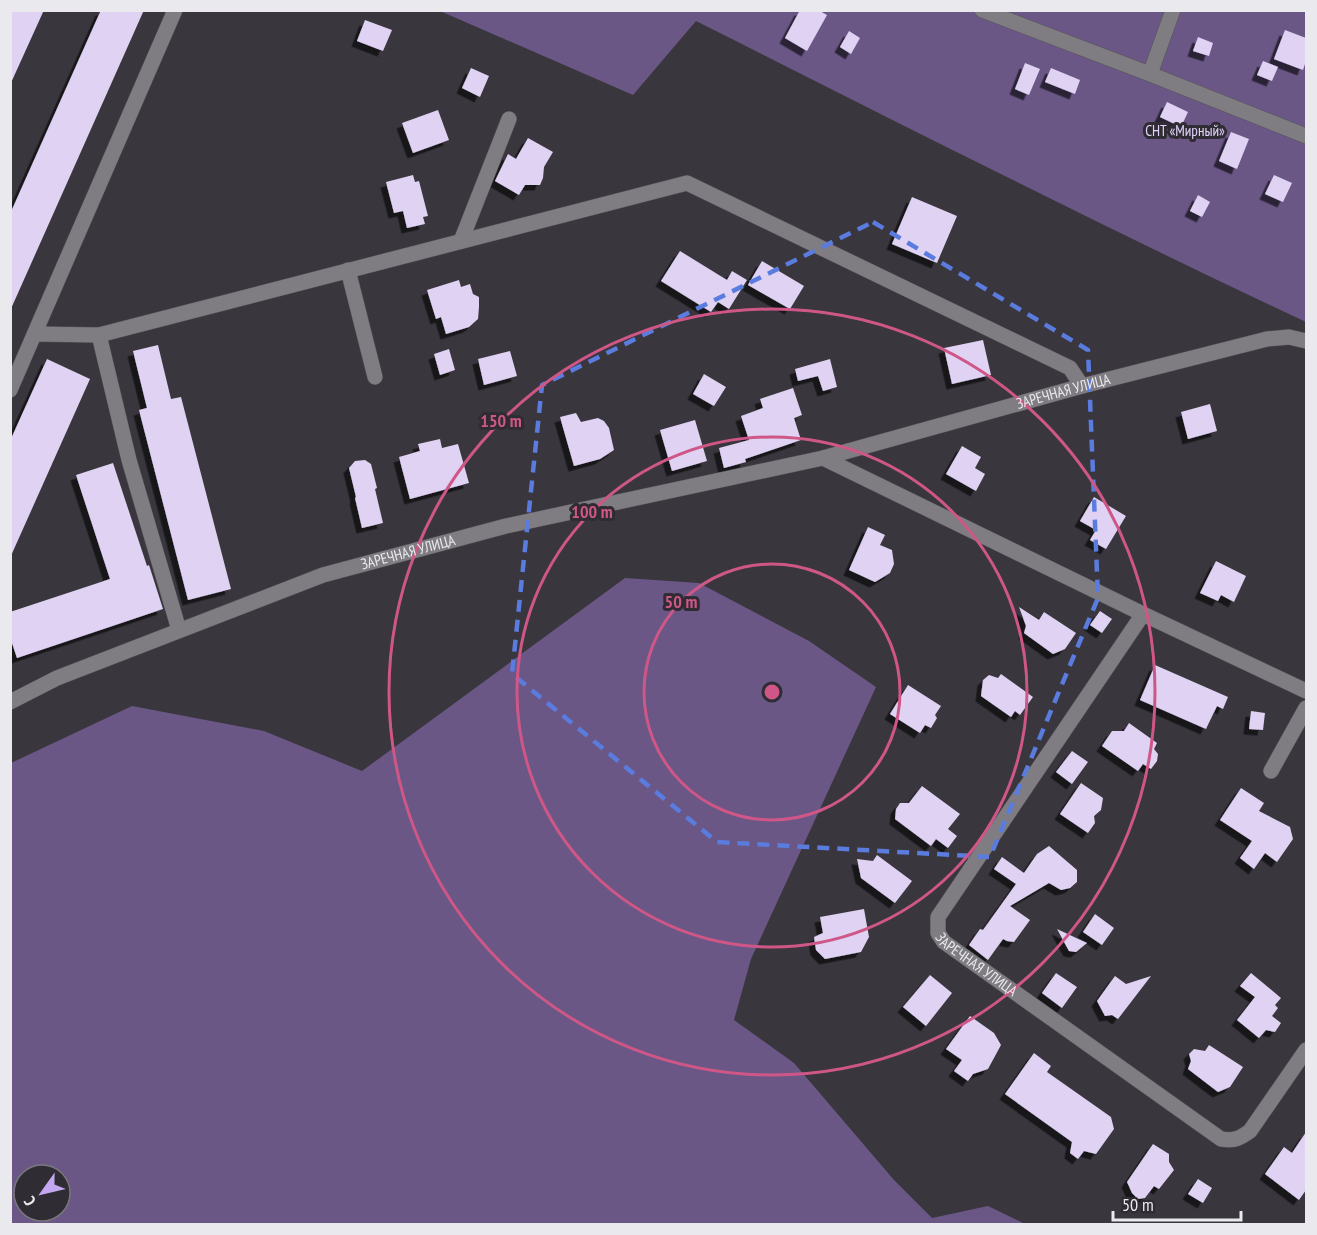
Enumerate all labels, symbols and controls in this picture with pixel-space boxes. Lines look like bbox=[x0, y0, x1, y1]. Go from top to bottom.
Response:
park label: СНТ «Мирный» bbox=[1145, 121, 1225, 140]
street label: ЗАРЕЧНАЯ УЛИЦА bbox=[1014, 369, 1113, 413]
text: 150 m bbox=[480, 409, 522, 432]
text: 100 m bbox=[571, 500, 613, 523]
street label: ЗАРЕЧНАЯ УЛИЦА bbox=[359, 530, 458, 573]
text: 50 m bbox=[665, 590, 697, 613]
centre of rings bbox=[762, 682, 782, 702]
street label: ЗАРЕЧНАЯ УЛИЦА bbox=[932, 929, 1022, 1001]
north arrow bbox=[12, 1163, 72, 1223]
scale bar bbox=[1113, 1184, 1240, 1222]
text: С bbox=[19, 1192, 40, 1210]
text: 50 m bbox=[1122, 1193, 1154, 1216]

